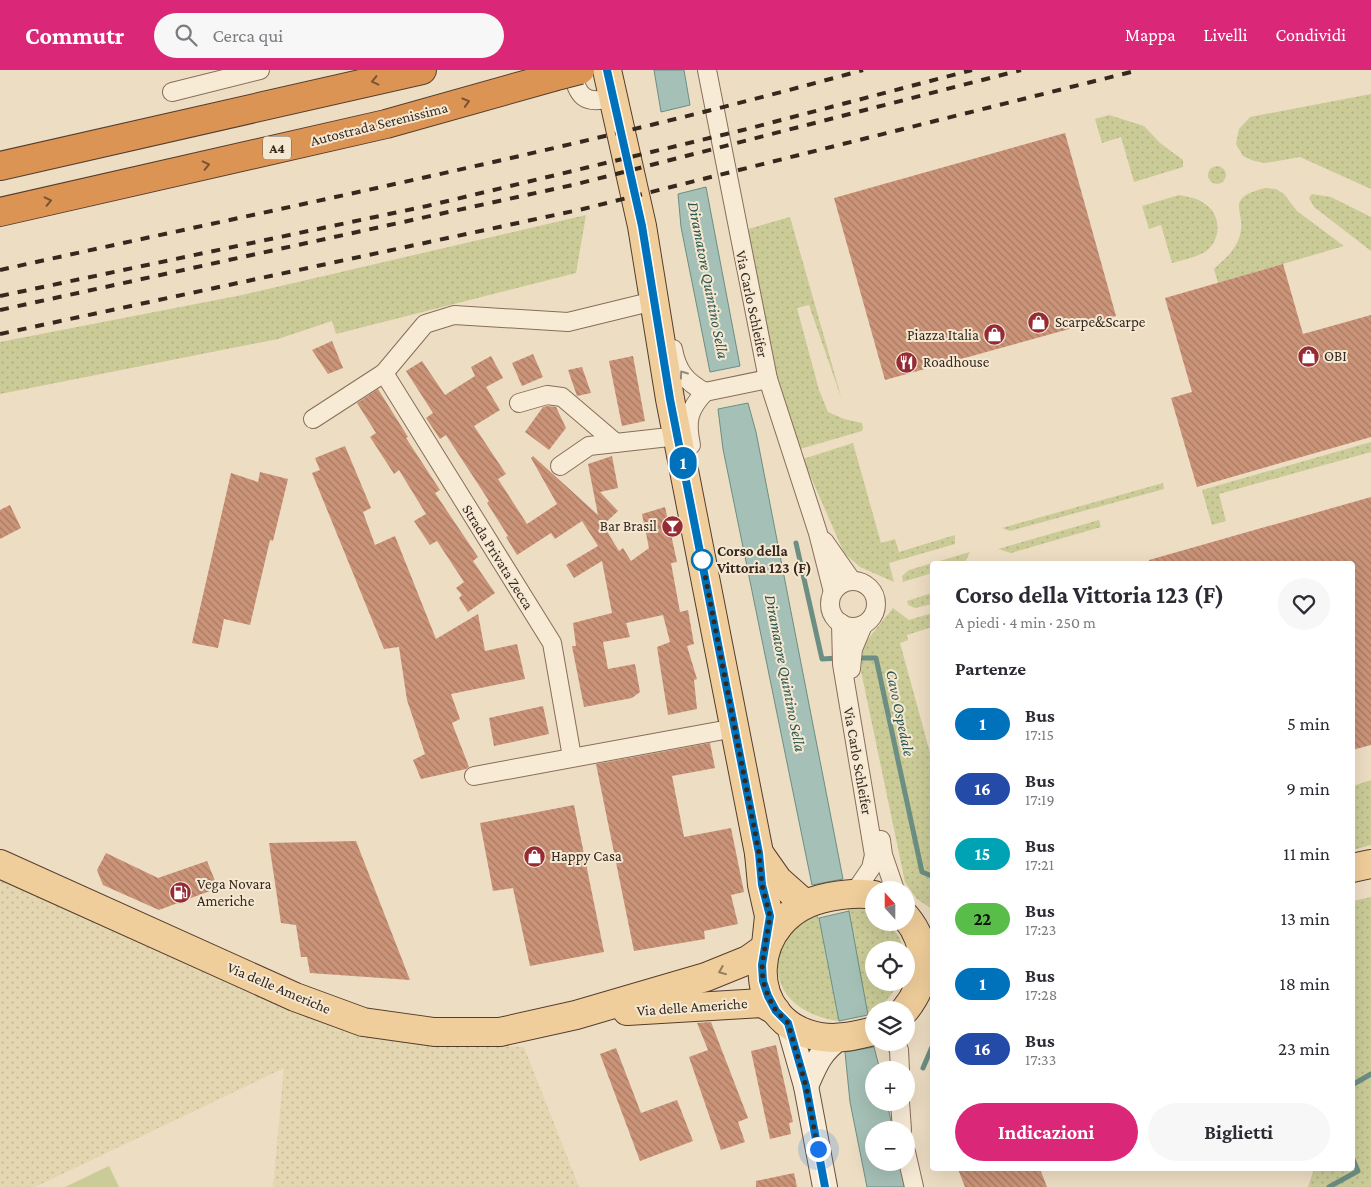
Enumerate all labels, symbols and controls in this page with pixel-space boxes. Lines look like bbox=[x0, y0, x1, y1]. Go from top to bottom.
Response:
search box bbox=[154, 13, 504, 58]
icon: search bbox=[172, 21, 200, 49]
text: Commutr bbox=[25, 22, 124, 49]
text: Cerca qui bbox=[212, 25, 283, 46]
text: Mappa bbox=[1125, 25, 1176, 45]
text: Livelli bbox=[1204, 25, 1247, 45]
text: Condividi bbox=[1275, 25, 1346, 45]
one-way arrow bbox=[370, 75, 379, 86]
one-way arrow bbox=[461, 97, 469, 107]
street label: Autostrada Serenissima bbox=[309, 99, 449, 149]
road number: A4 bbox=[263, 136, 291, 160]
one-way arrow bbox=[201, 160, 210, 171]
one-way arrow bbox=[43, 196, 52, 207]
water label: Diramatore Quintino Sella bbox=[685, 200, 732, 361]
street label: Via Carlo Schleifer bbox=[733, 249, 771, 360]
shop icon: Scarpe&Scarpe bbox=[1027, 310, 1051, 334]
place label: Scarpe&Scarpe bbox=[1055, 314, 1146, 331]
shop icon: Piazza Italia bbox=[983, 323, 1007, 347]
place label: Piazza Italia bbox=[907, 327, 979, 343]
shop icon: OBI bbox=[1296, 344, 1320, 368]
place label: OBI bbox=[1324, 348, 1347, 364]
restaurant icon: Roadhouse bbox=[895, 350, 919, 374]
place label: Roadhouse bbox=[923, 354, 990, 370]
one-way arrow bbox=[680, 370, 689, 380]
line badge: 1 bbox=[667, 447, 699, 479]
text: 1 bbox=[680, 453, 686, 473]
street label: Strada Privata Zecca bbox=[459, 502, 537, 612]
bar icon: Bar Brasil bbox=[661, 514, 685, 538]
place label: Bar Brasil bbox=[600, 518, 657, 534]
place label: Corso della Vittoria 123 (F) bbox=[716, 543, 812, 577]
marker: Corso della Vittoria 123 (F) bbox=[691, 549, 713, 571]
button: heart bbox=[1278, 578, 1330, 630]
text: Corso della Vittoria 123 (F) bbox=[955, 581, 1224, 608]
water label: Diramatore Quintino Sella bbox=[762, 593, 809, 754]
text: A piedi · 4 min · 250 m bbox=[955, 614, 1096, 631]
text: Partenze bbox=[955, 658, 1026, 679]
water label: Cavo Ospedale bbox=[882, 668, 918, 758]
text: Bus bbox=[1025, 705, 1055, 726]
street label: Via Carlo Schleifer bbox=[841, 706, 875, 817]
text: 5 min bbox=[1287, 713, 1330, 734]
text: 1 bbox=[979, 714, 986, 734]
text: 17:15 bbox=[1025, 726, 1054, 743]
text: Bus bbox=[1025, 770, 1055, 791]
text: 9 min bbox=[1286, 778, 1330, 799]
text: 16 bbox=[974, 779, 991, 799]
text: 17:19 bbox=[1025, 791, 1055, 808]
text: Bus bbox=[1025, 835, 1055, 856]
text: 11 min bbox=[1283, 843, 1330, 864]
shop icon: Happy Casa bbox=[523, 844, 547, 868]
text: 15 bbox=[975, 844, 990, 864]
place label: Happy Casa bbox=[551, 848, 622, 865]
text: 17:21 bbox=[1025, 856, 1054, 873]
place label: Vega Novara Americhe bbox=[197, 876, 271, 909]
fuel station icon: Vega Novara Americhe bbox=[169, 881, 193, 905]
north arrow bbox=[865, 881, 915, 931]
map controls bbox=[865, 881, 915, 1171]
text: Bus bbox=[1025, 900, 1055, 921]
text: 13 min bbox=[1281, 908, 1330, 929]
text: 22 bbox=[973, 909, 992, 929]
text: 17:23 bbox=[1025, 921, 1056, 938]
button: locate bbox=[865, 941, 915, 991]
street label: Via delle Americhe bbox=[225, 959, 334, 1017]
one-way arrow bbox=[718, 964, 727, 975]
text: Bus bbox=[1025, 965, 1055, 986]
text: 18 min bbox=[1279, 973, 1330, 994]
text: 1 bbox=[979, 974, 986, 994]
text: 17:28 bbox=[1025, 986, 1057, 1003]
street label: Via delle Americhe bbox=[636, 995, 748, 1019]
button: layers bbox=[865, 1001, 915, 1051]
text: Bus bbox=[1025, 1030, 1055, 1051]
text: 23 min bbox=[1278, 1038, 1330, 1059]
text: 16 bbox=[974, 1039, 991, 1059]
text: 17:33 bbox=[1025, 1051, 1056, 1068]
button: + bbox=[865, 1061, 915, 1111]
button: Indicazioni bbox=[955, 1103, 1138, 1161]
button: Biglietti bbox=[1148, 1103, 1330, 1161]
button: − bbox=[865, 1121, 915, 1171]
your location bbox=[806, 1137, 831, 1162]

